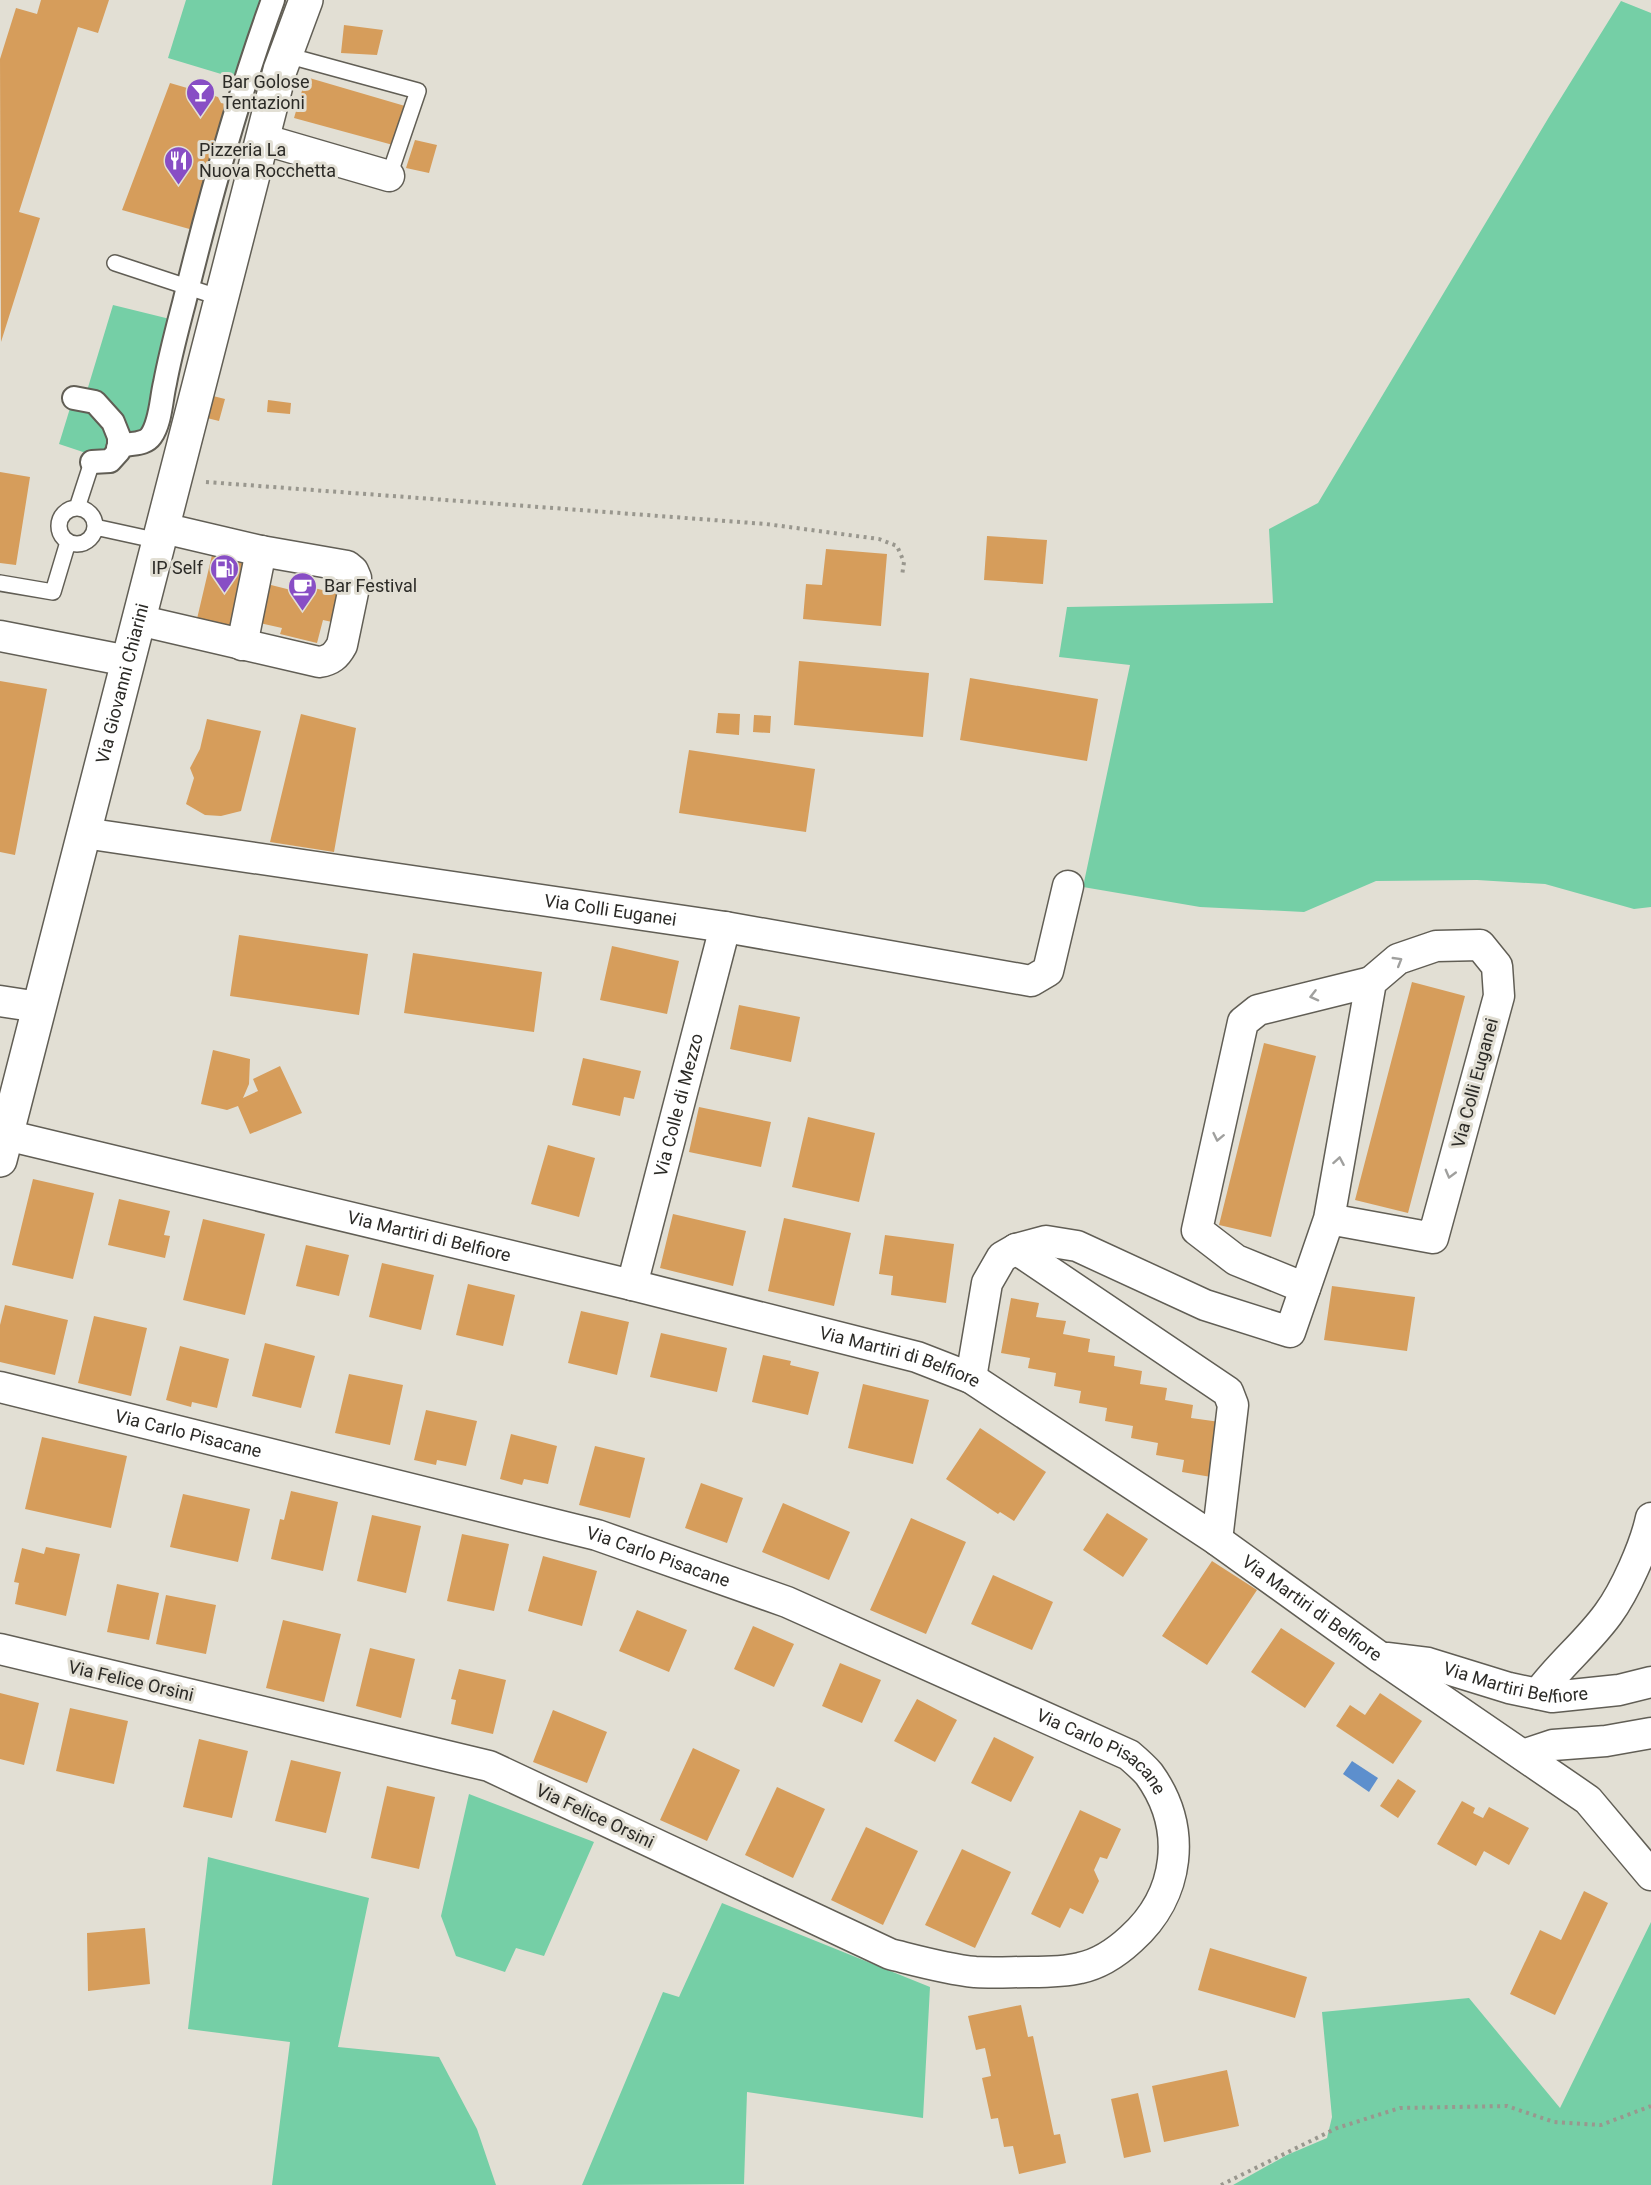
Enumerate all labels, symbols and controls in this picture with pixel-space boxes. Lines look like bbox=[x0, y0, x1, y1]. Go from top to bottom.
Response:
place label: Bar Golose Tentazioni bbox=[222, 71, 310, 113]
bar icon: Bar Golose Tentazioni bbox=[185, 76, 217, 118]
place label: Pizzeria La Nuova Rocchetta bbox=[199, 139, 336, 181]
restaurant icon: Pizzeria La Nuova Rocchetta bbox=[162, 144, 194, 186]
fuel station icon: IP Self bbox=[208, 552, 240, 594]
place label: IP Self bbox=[151, 557, 204, 578]
cafe icon: Bar Festival bbox=[287, 570, 319, 612]
place label: Bar Festival bbox=[324, 575, 417, 596]
street label: Via Giovanni Chiarini bbox=[91, 601, 153, 766]
street label: Via Colli Euganei bbox=[543, 890, 678, 930]
one-way arrow bbox=[1391, 958, 1402, 969]
one-way arrow bbox=[1309, 988, 1319, 1001]
street label: Via Colli Euganei bbox=[1447, 1016, 1502, 1150]
street label: Via Colle di Mezzo bbox=[650, 1031, 707, 1179]
one-way arrow bbox=[1212, 1132, 1225, 1142]
one-way arrow bbox=[1332, 1156, 1345, 1166]
one-way arrow bbox=[1445, 1169, 1458, 1179]
street label: Via Martiri di Belfiore bbox=[345, 1206, 513, 1266]
street label: Via Martiri di Belfiore bbox=[817, 1322, 985, 1391]
street label: Via Carlo Pisacane bbox=[113, 1405, 264, 1461]
street label: Via Carlo Pisacane bbox=[585, 1522, 733, 1591]
street label: Via Martiri di Belfiore bbox=[1238, 1550, 1386, 1665]
street label: Via Felice Orsini bbox=[66, 1656, 196, 1705]
street label: Via Martiri Belfiore bbox=[1441, 1657, 1589, 1707]
street label: Via Carlo Pisacane bbox=[1033, 1704, 1170, 1798]
street label: Via Felice Orsini bbox=[533, 1779, 658, 1852]

